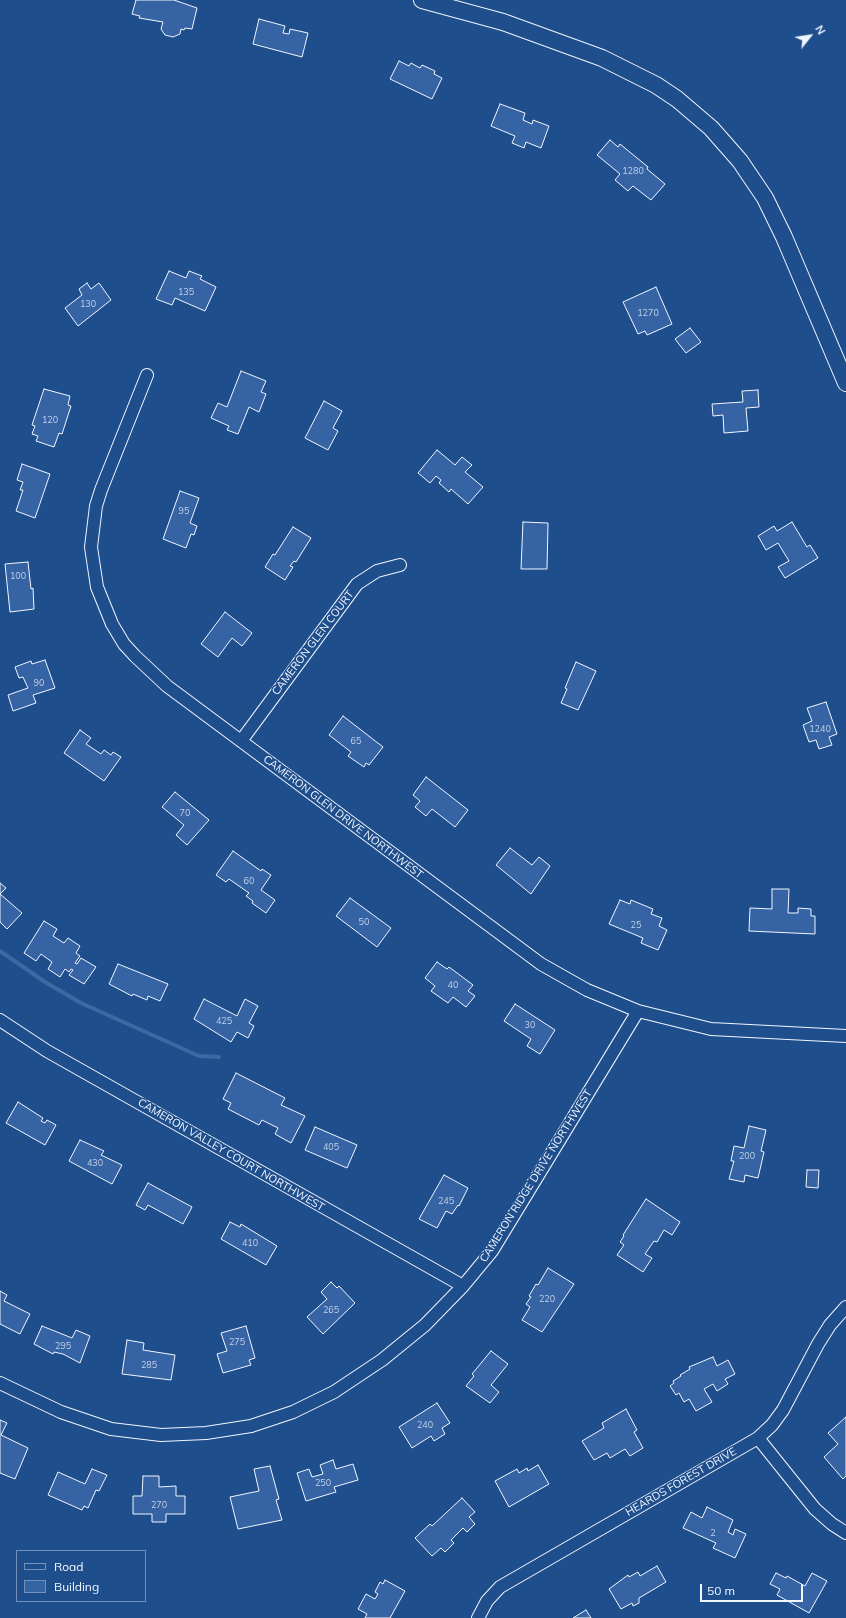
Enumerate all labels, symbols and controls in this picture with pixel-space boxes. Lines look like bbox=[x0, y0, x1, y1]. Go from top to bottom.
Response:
north arrow bbox=[790, 16, 830, 56]
text: N bbox=[812, 23, 829, 37]
house number: 1280 bbox=[622, 166, 644, 176]
house number: 135 bbox=[178, 287, 194, 297]
house number: 130 bbox=[80, 299, 96, 309]
house number: 1270 bbox=[637, 308, 659, 318]
house number: 120 bbox=[42, 415, 58, 425]
house number: 95 bbox=[179, 506, 189, 516]
house number: 100 bbox=[10, 571, 26, 581]
street label: CAMERON GLEN COURT bbox=[269, 588, 357, 698]
house number: 90 bbox=[34, 678, 44, 688]
house number: 1240 bbox=[809, 724, 831, 734]
house number: 65 bbox=[351, 736, 361, 746]
street label: CAMERON GLEN DRIVE NORTHWEST bbox=[260, 752, 426, 882]
house number: 70 bbox=[180, 808, 190, 818]
house number: 60 bbox=[244, 876, 254, 886]
house number: 50 bbox=[359, 917, 369, 927]
house number: 25 bbox=[631, 920, 641, 930]
house number: 40 bbox=[448, 980, 458, 990]
house number: 425 bbox=[216, 1016, 232, 1026]
house number: 30 bbox=[525, 1020, 535, 1030]
street label: CAMERON RIDGE DRIVE NORTHWEST bbox=[477, 1087, 595, 1265]
street label: CAMERON VALLEY COURT NORTHWEST bbox=[135, 1096, 327, 1214]
house number: 405 bbox=[323, 1142, 339, 1152]
house number: 200 bbox=[739, 1151, 755, 1161]
house number: 430 bbox=[87, 1158, 103, 1168]
house number: 245 bbox=[438, 1196, 454, 1206]
house number: 410 bbox=[242, 1238, 258, 1248]
house number: 220 bbox=[539, 1294, 555, 1304]
house number: 265 bbox=[323, 1305, 339, 1315]
house number: 275 bbox=[229, 1337, 245, 1347]
house number: 295 bbox=[55, 1341, 71, 1351]
house number: 285 bbox=[141, 1360, 157, 1370]
house number: 240 bbox=[417, 1420, 433, 1430]
street label: HEARDS FOREST DRIVE bbox=[623, 1445, 739, 1519]
house number: 250 bbox=[315, 1478, 331, 1488]
house number: 270 bbox=[151, 1500, 167, 1510]
house number: 2 bbox=[710, 1528, 716, 1538]
legend bbox=[16, 1550, 146, 1602]
text: Road bbox=[54, 1559, 83, 1574]
scale bar bbox=[702, 1576, 805, 1602]
text: Building bbox=[54, 1579, 99, 1594]
text: 50 m bbox=[707, 1583, 735, 1598]

